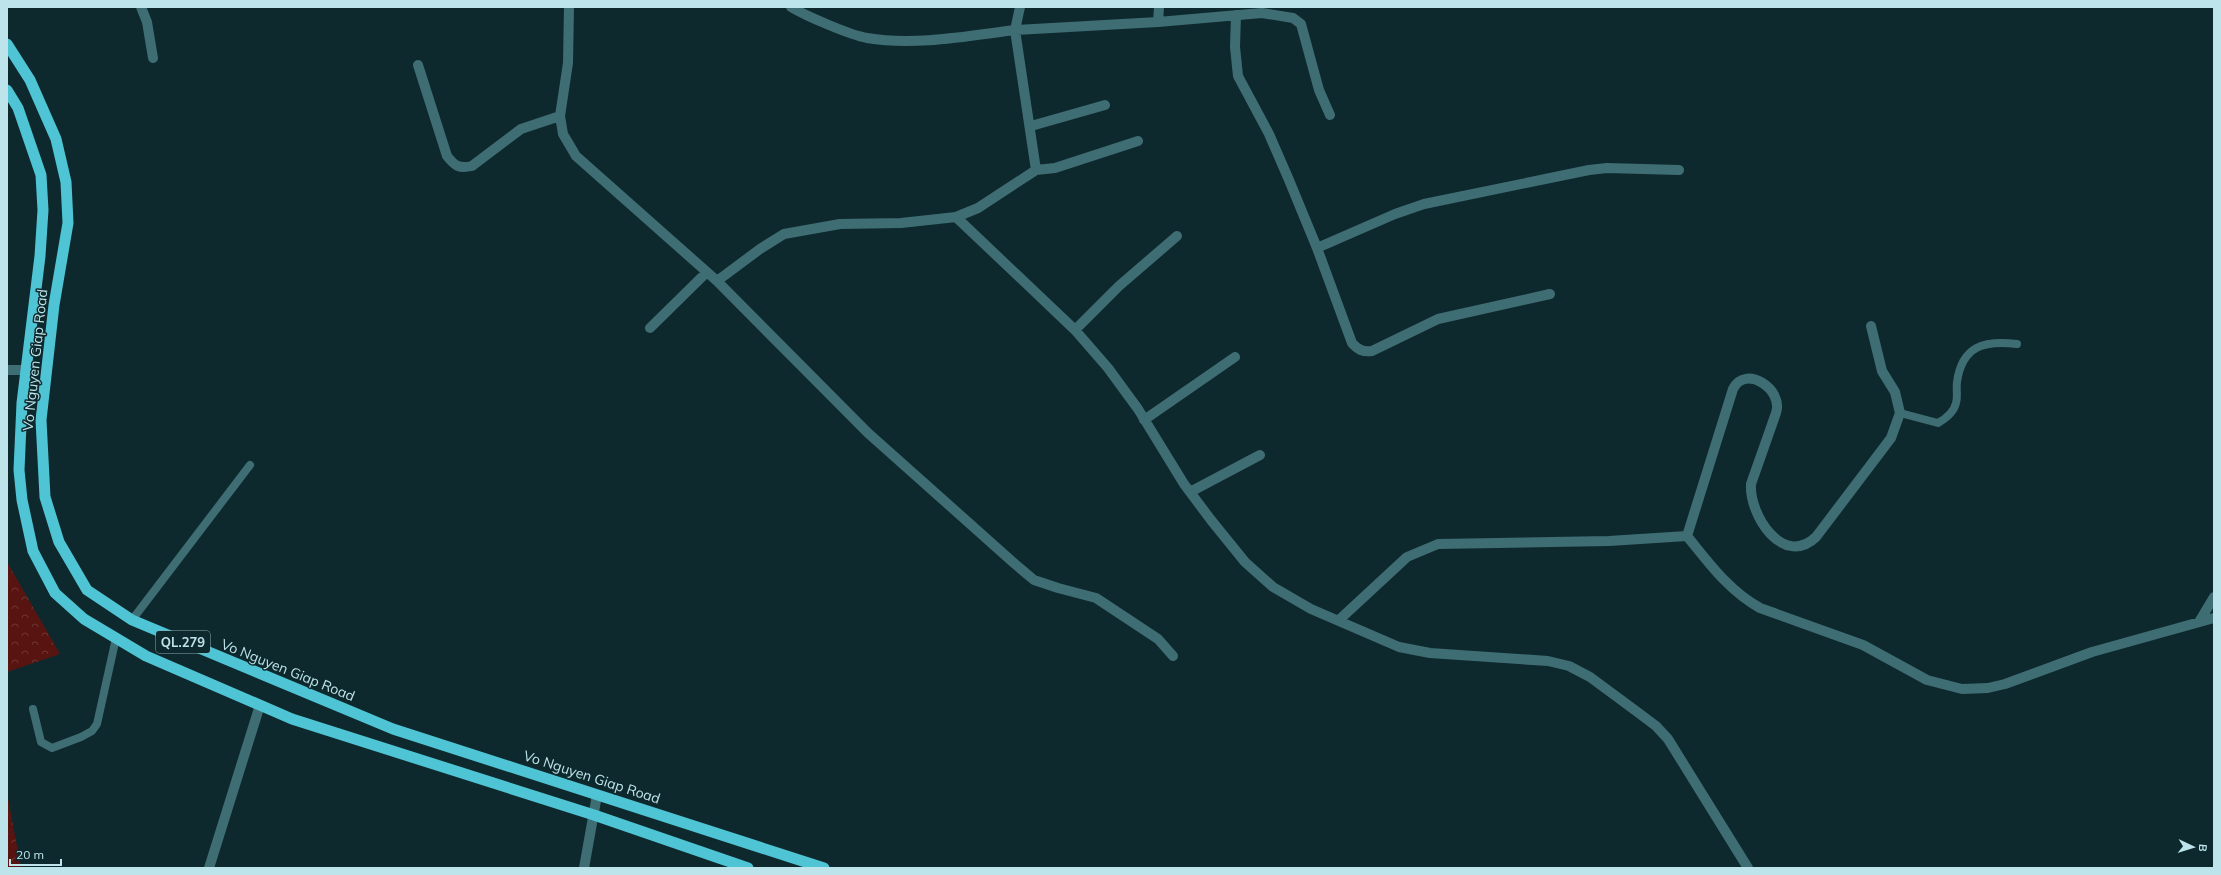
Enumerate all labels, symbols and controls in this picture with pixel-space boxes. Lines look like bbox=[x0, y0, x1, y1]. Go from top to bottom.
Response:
street label: Vo Nguyen Giap Road bbox=[19, 288, 51, 432]
road number: QL.279 bbox=[156, 631, 210, 653]
street label: Vo Nguyen Giap Road bbox=[218, 635, 358, 705]
street label: Vo Nguyen Giap Road bbox=[521, 746, 663, 808]
north arrow bbox=[2173, 827, 2213, 867]
scale bar bbox=[10, 841, 61, 867]
text: B bbox=[2196, 843, 2210, 852]
text: 20 m bbox=[16, 847, 44, 862]

